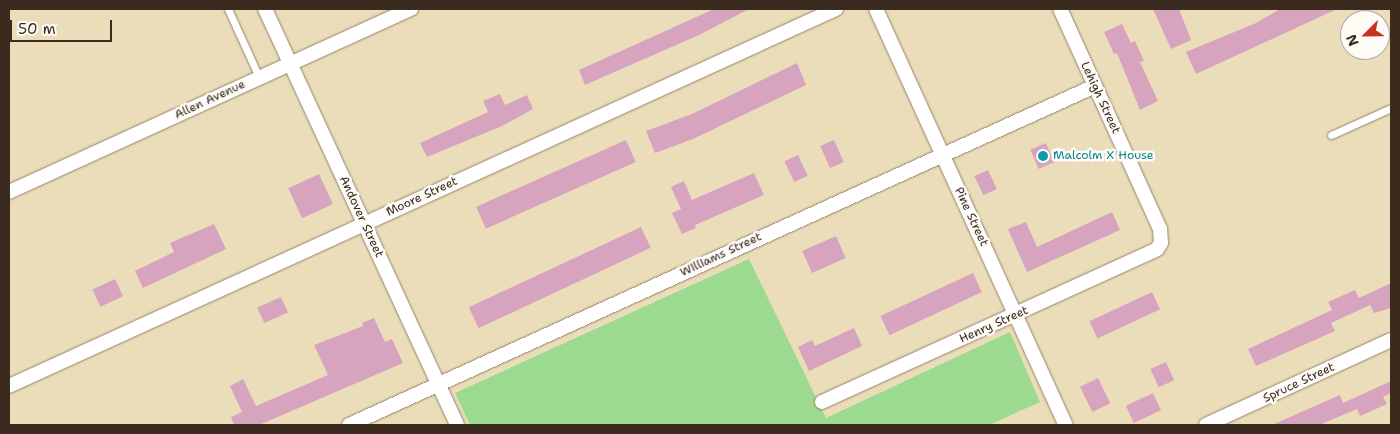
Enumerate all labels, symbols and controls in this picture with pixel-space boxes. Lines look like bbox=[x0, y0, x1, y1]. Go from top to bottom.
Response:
scale bar bbox=[12, 10, 115, 42]
north arrow bbox=[1340, 10, 1390, 60]
text: 50 m bbox=[18, 19, 56, 39]
text: N bbox=[1342, 32, 1363, 49]
street label: Lehigh Street bbox=[1077, 60, 1123, 136]
street label: Allen Avenue bbox=[172, 77, 248, 123]
place label: Malcolm X House bbox=[1053, 149, 1154, 163]
marker: Malcolm X House bbox=[1037, 150, 1049, 162]
street label: Andover Street bbox=[336, 174, 386, 260]
street label: Moore Street bbox=[384, 174, 460, 220]
street label: Pine Street bbox=[951, 185, 991, 249]
street label: Williams Street bbox=[678, 230, 764, 280]
street label: Henry Street bbox=[957, 303, 1031, 347]
street label: Spruce Street bbox=[1261, 360, 1337, 406]

